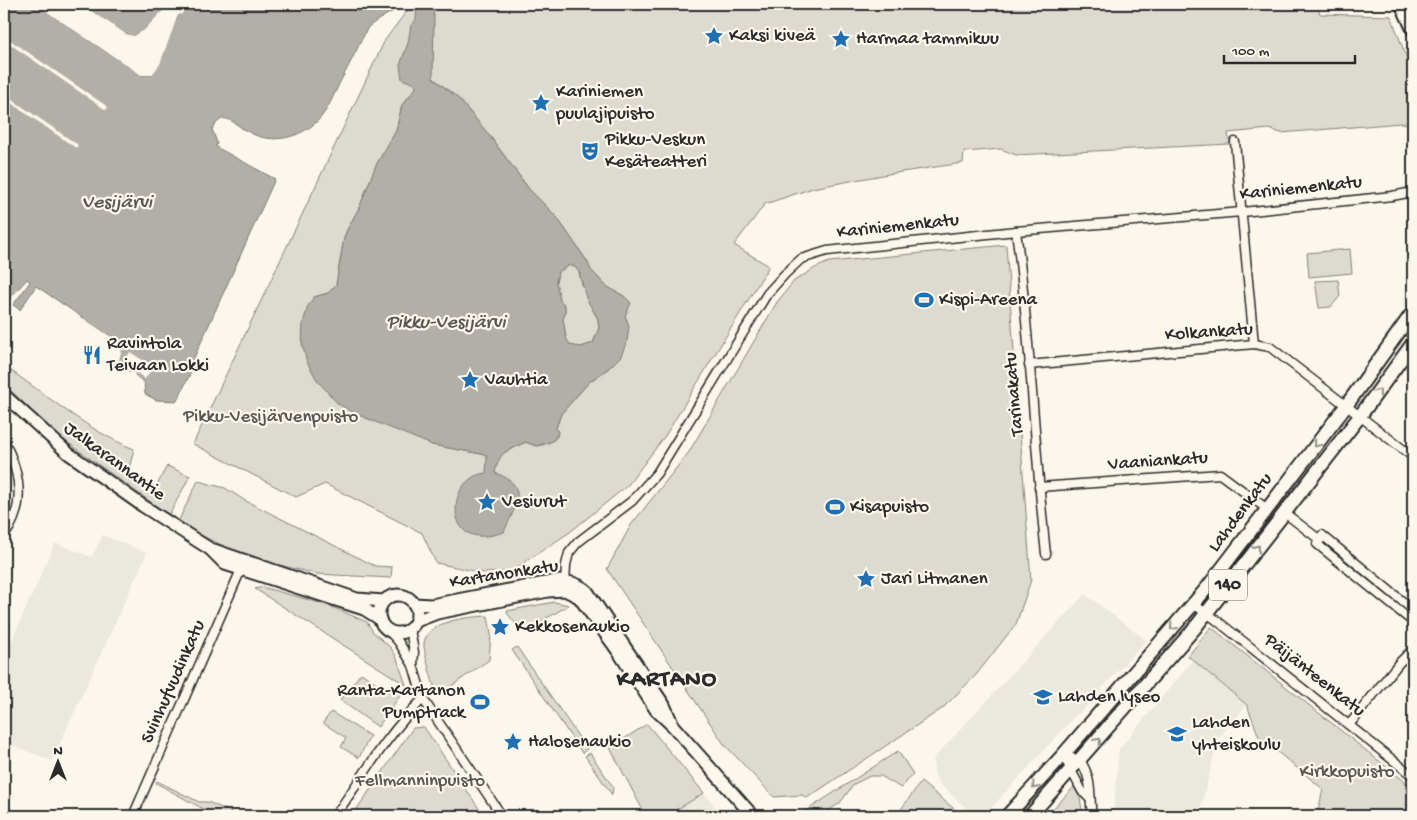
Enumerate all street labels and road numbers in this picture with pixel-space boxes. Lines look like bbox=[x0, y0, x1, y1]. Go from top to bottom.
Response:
street label: Kariniemenkatu bbox=[1239, 171, 1363, 207]
street label: Kariniemenkatu bbox=[836, 209, 960, 245]
street label: Kolkankatu bbox=[1164, 318, 1254, 348]
street label: Tarinakatu bbox=[1000, 351, 1030, 438]
street label: Jalkarannantie bbox=[59, 417, 170, 507]
street label: Vaaniankatu bbox=[1106, 447, 1209, 477]
street label: Lahdenkatu bbox=[1204, 469, 1278, 557]
street label: Kartanonkatu bbox=[448, 555, 560, 595]
road number: 140 bbox=[1209, 570, 1247, 600]
street label: Svinhufvudinkatu bbox=[137, 617, 211, 747]
street label: Päijänteenkatu bbox=[1258, 629, 1369, 723]

